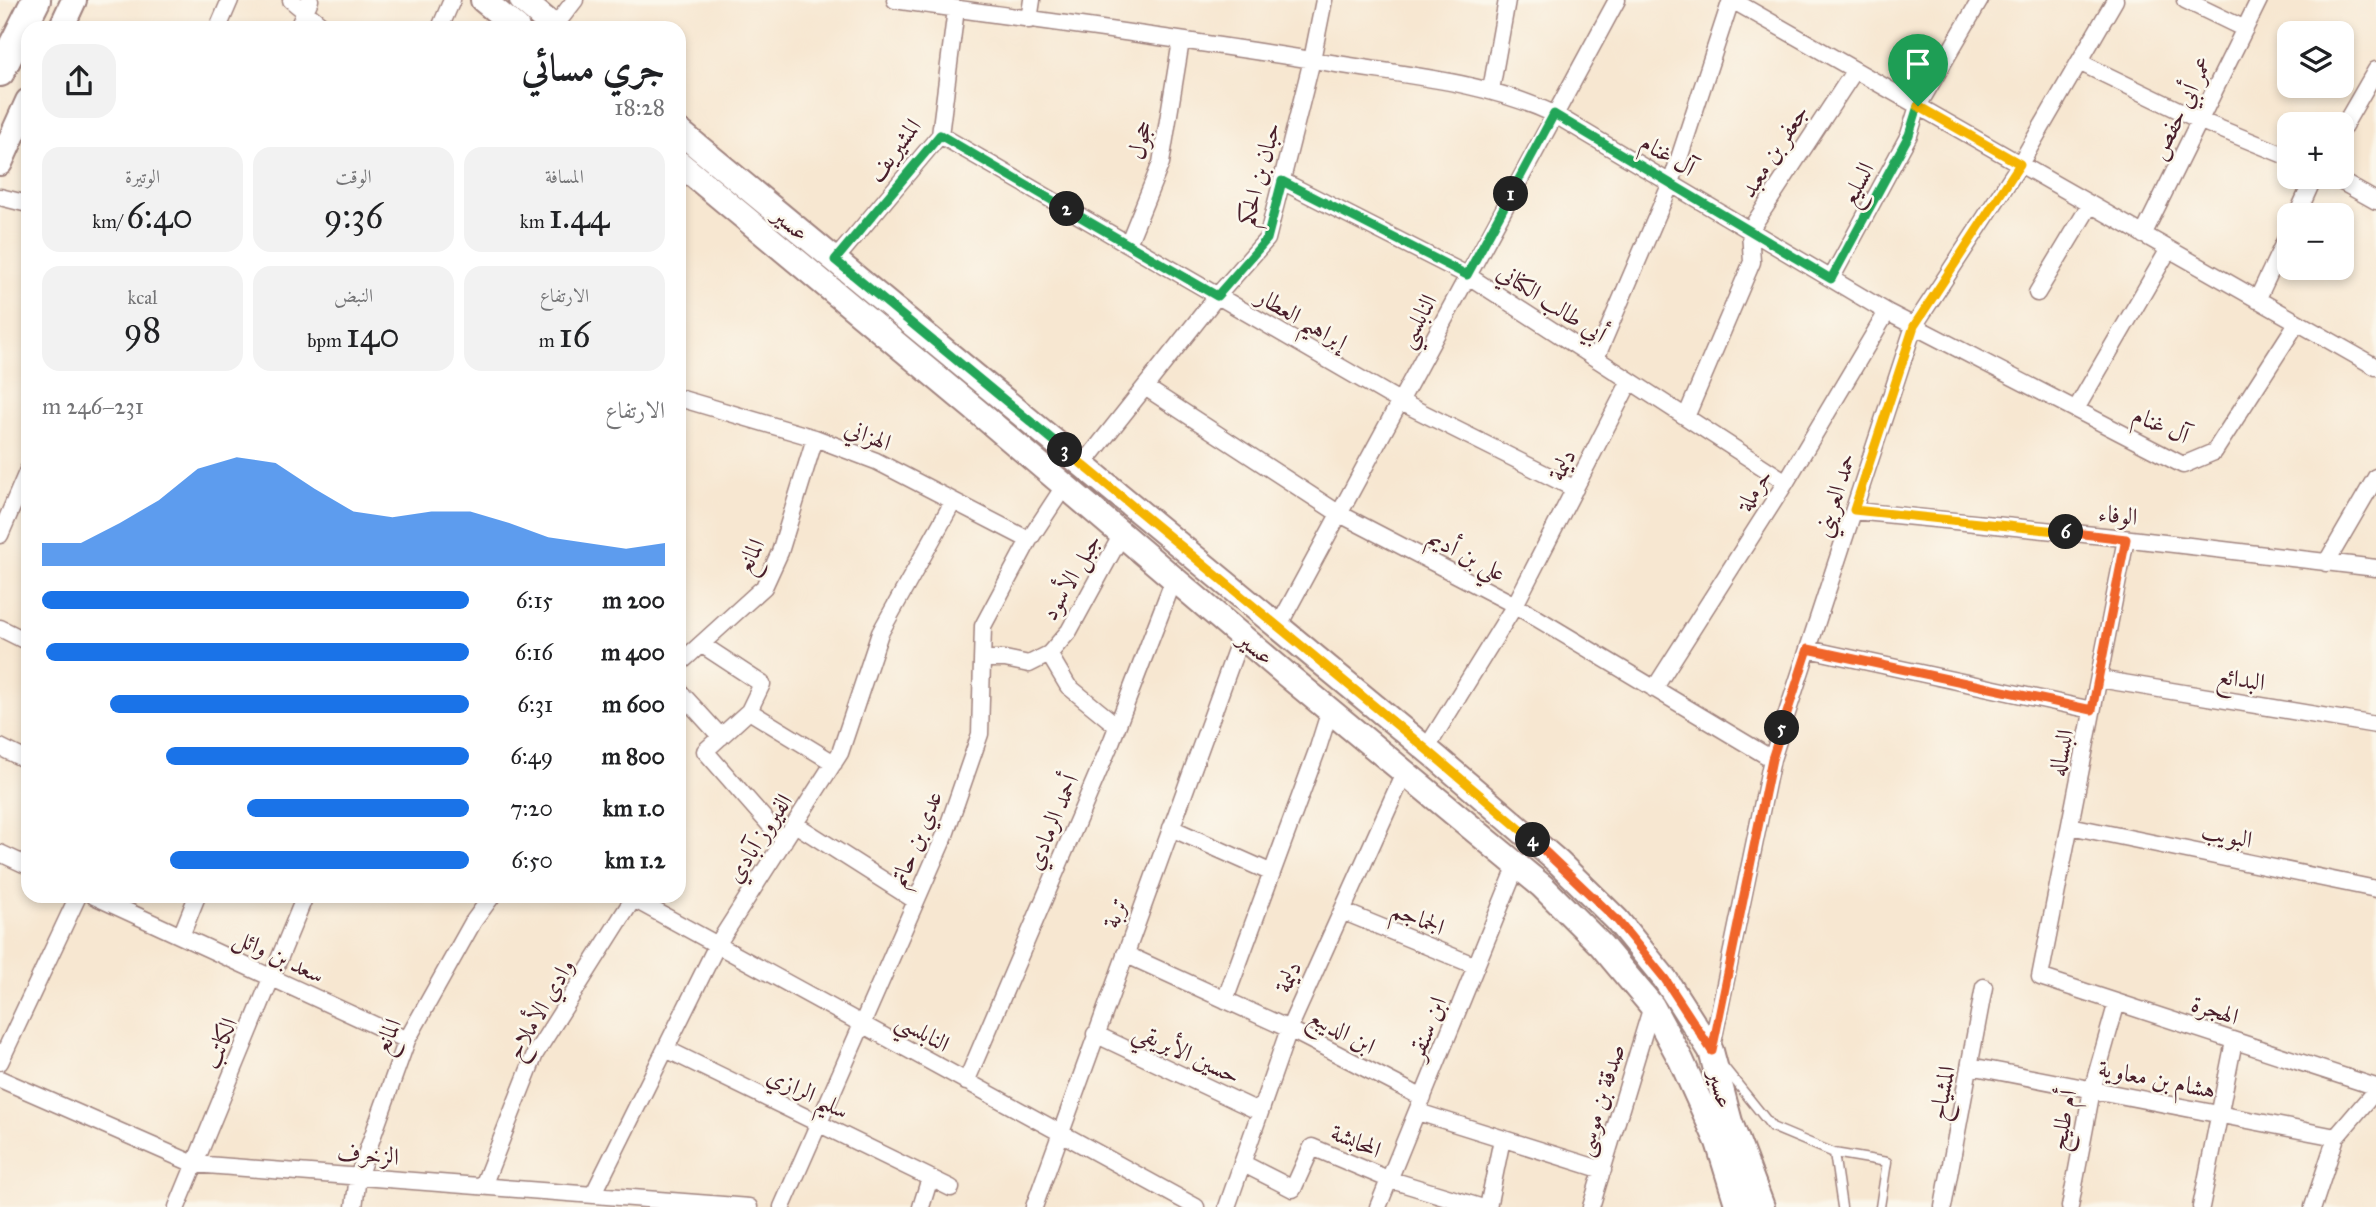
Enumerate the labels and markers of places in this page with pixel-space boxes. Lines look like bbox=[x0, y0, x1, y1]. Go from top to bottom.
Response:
pin bbox=[1888, 34, 1948, 106]
pin: 1 bbox=[1494, 176, 1528, 212]
pin: 2 bbox=[1050, 192, 1084, 227]
pin: 3 bbox=[1048, 433, 1082, 468]
pin: 6 bbox=[2048, 514, 2084, 550]
pin: 5 bbox=[1764, 710, 1800, 746]
pin: 4 bbox=[1516, 822, 1550, 858]

